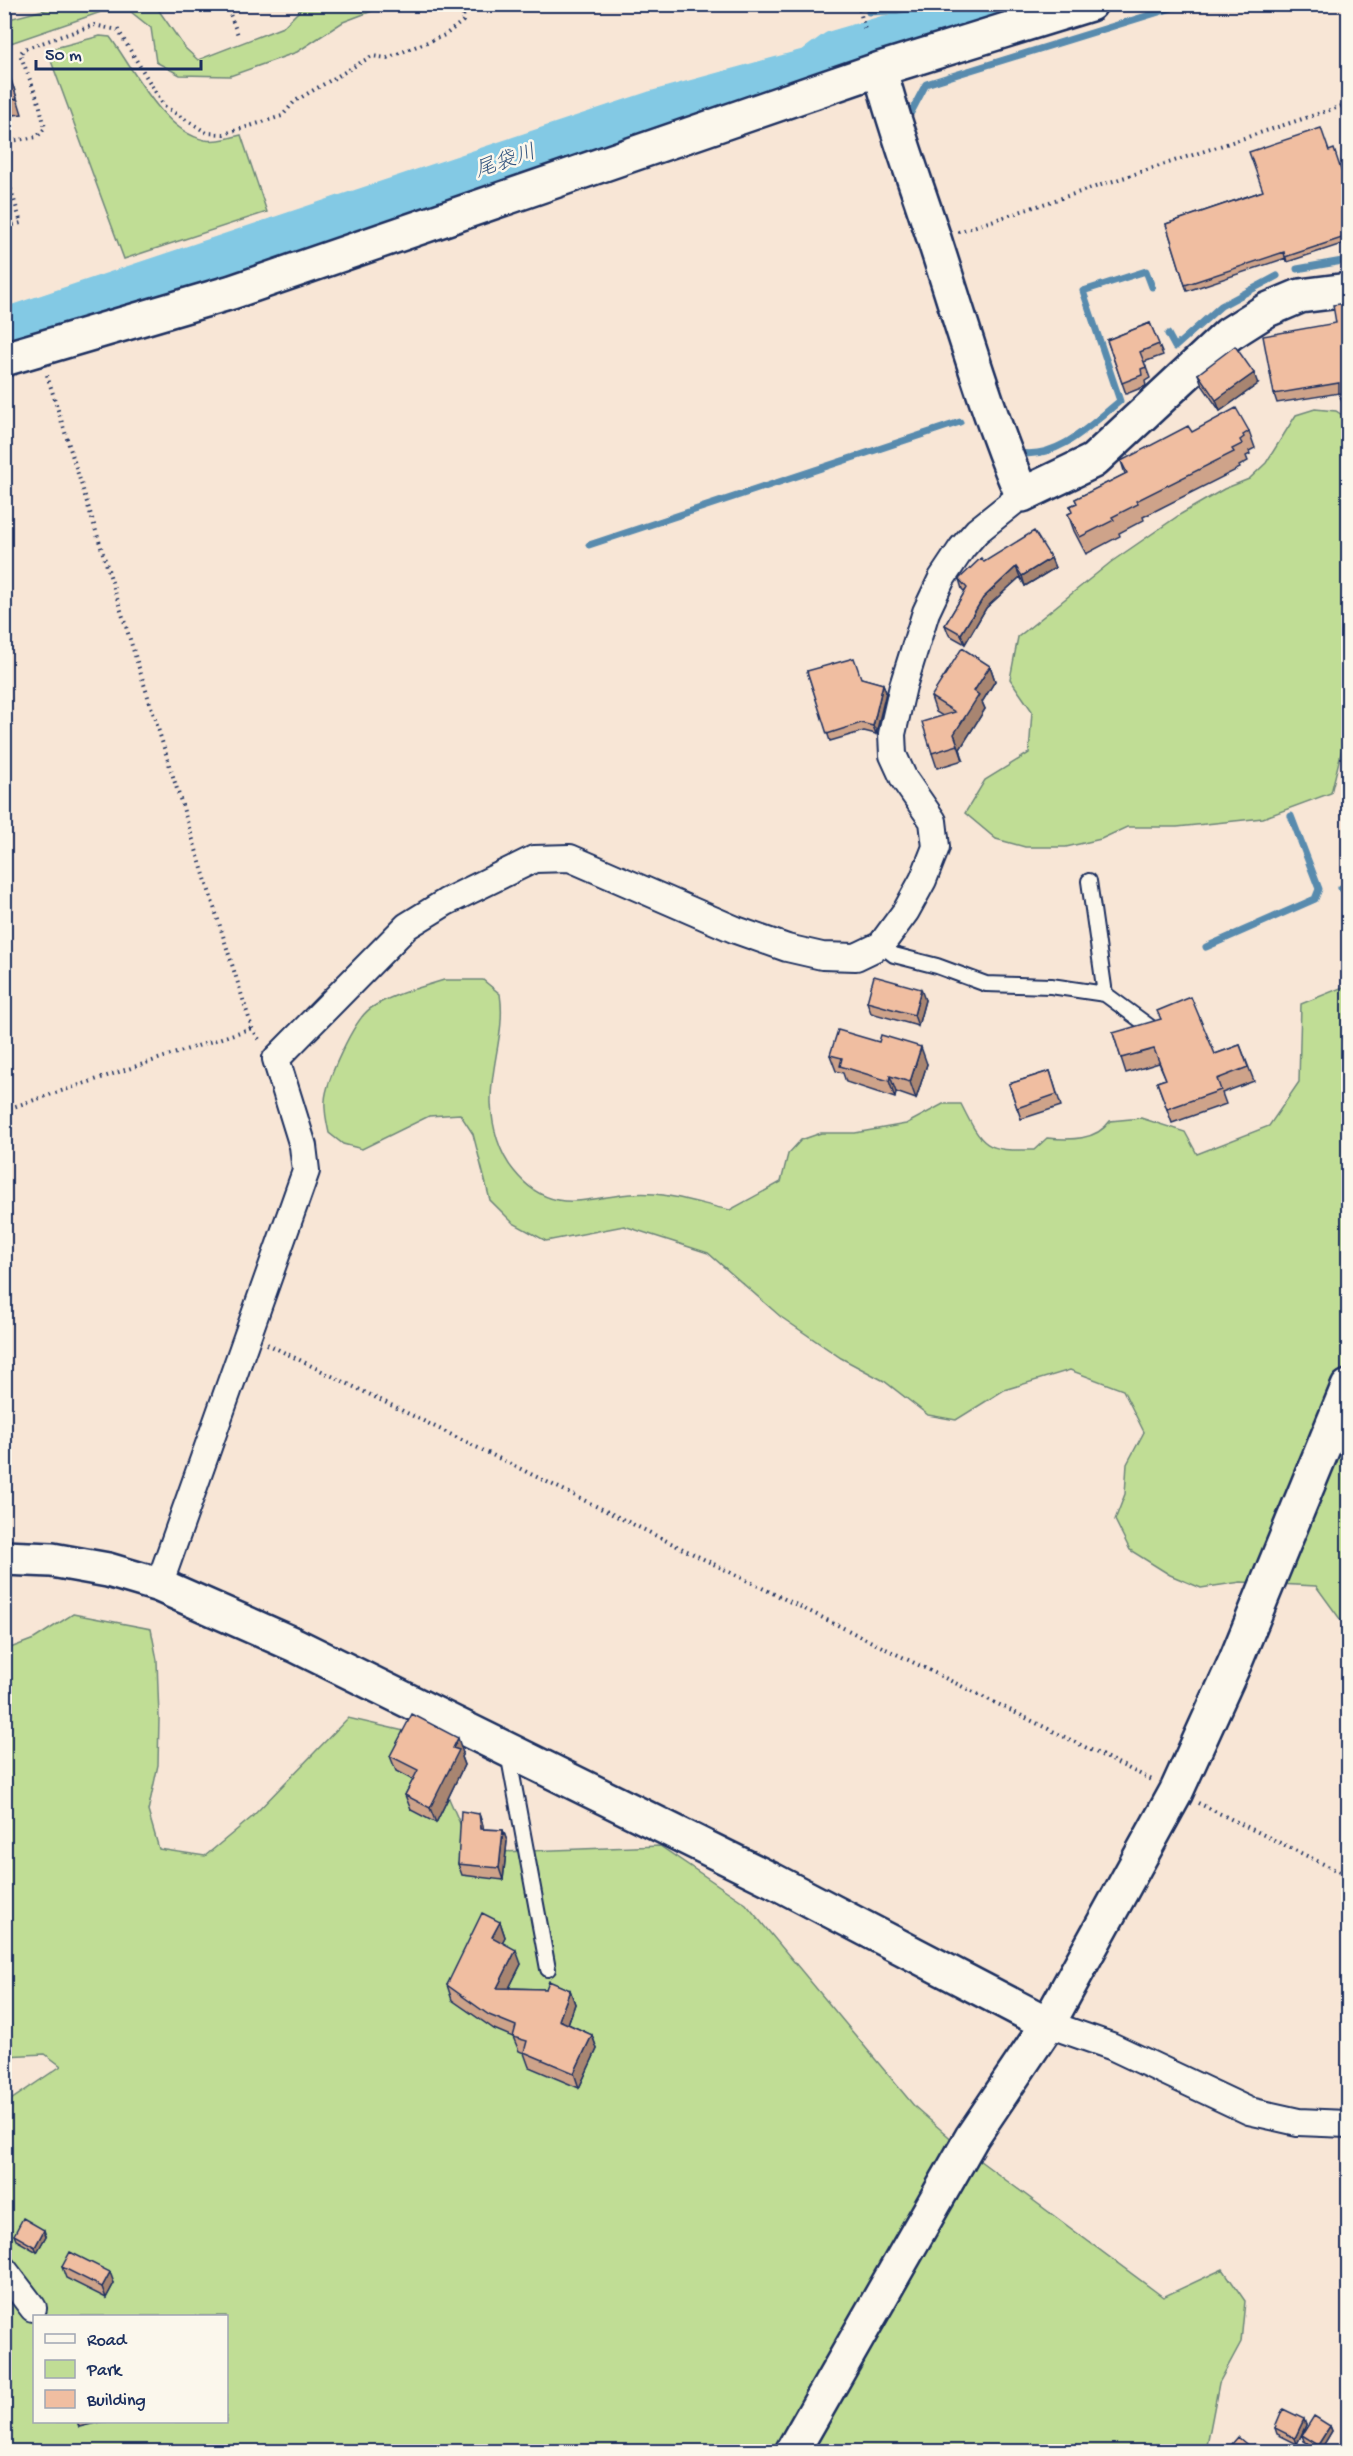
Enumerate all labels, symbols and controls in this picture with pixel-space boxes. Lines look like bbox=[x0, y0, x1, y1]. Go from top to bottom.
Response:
scale bar bbox=[36, 33, 201, 71]
text: 50 m bbox=[45, 46, 82, 67]
water label: 尾袋川 bbox=[472, 140, 540, 185]
legend bbox=[33, 2315, 228, 2423]
text: Road bbox=[87, 2331, 128, 2352]
text: Park bbox=[86, 2361, 123, 2382]
text: Building bbox=[86, 2391, 146, 2412]

